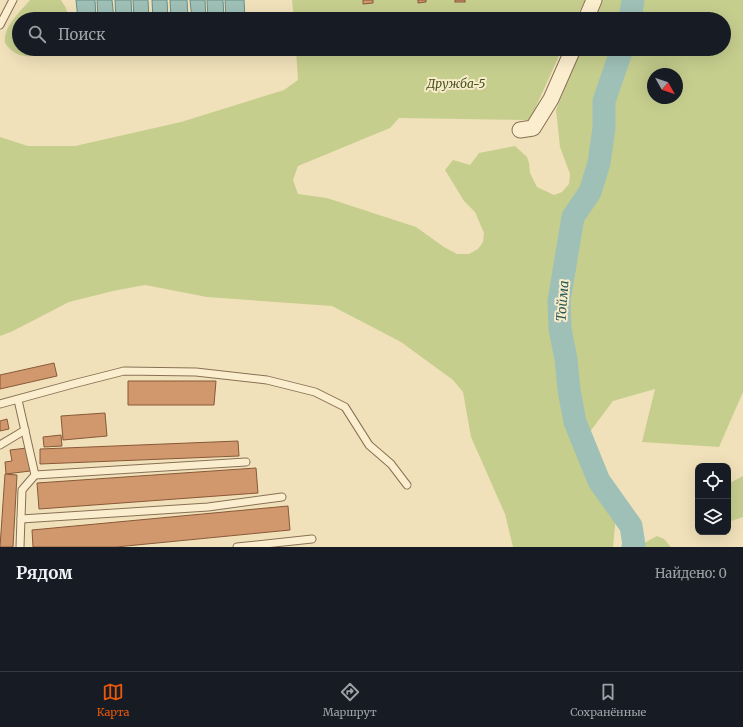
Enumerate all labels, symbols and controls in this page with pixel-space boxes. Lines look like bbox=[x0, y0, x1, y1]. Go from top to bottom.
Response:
search box bbox=[12, 12, 731, 56]
icon: search bbox=[26, 23, 48, 45]
text: Поиск bbox=[58, 25, 105, 44]
north arrow bbox=[647, 68, 683, 104]
park label: Дружба-5 bbox=[426, 76, 486, 91]
water label: Тойма bbox=[553, 280, 572, 322]
map controls bbox=[695, 463, 731, 535]
button: locate bbox=[695, 463, 731, 499]
button: layers bbox=[695, 499, 731, 535]
text: Рядом bbox=[16, 562, 72, 584]
text: Найдено: 0 bbox=[655, 565, 727, 582]
tab: Карта bbox=[97, 681, 129, 719]
tab: Маршрут bbox=[323, 681, 377, 719]
tab: Сохранённые bbox=[570, 681, 646, 719]

